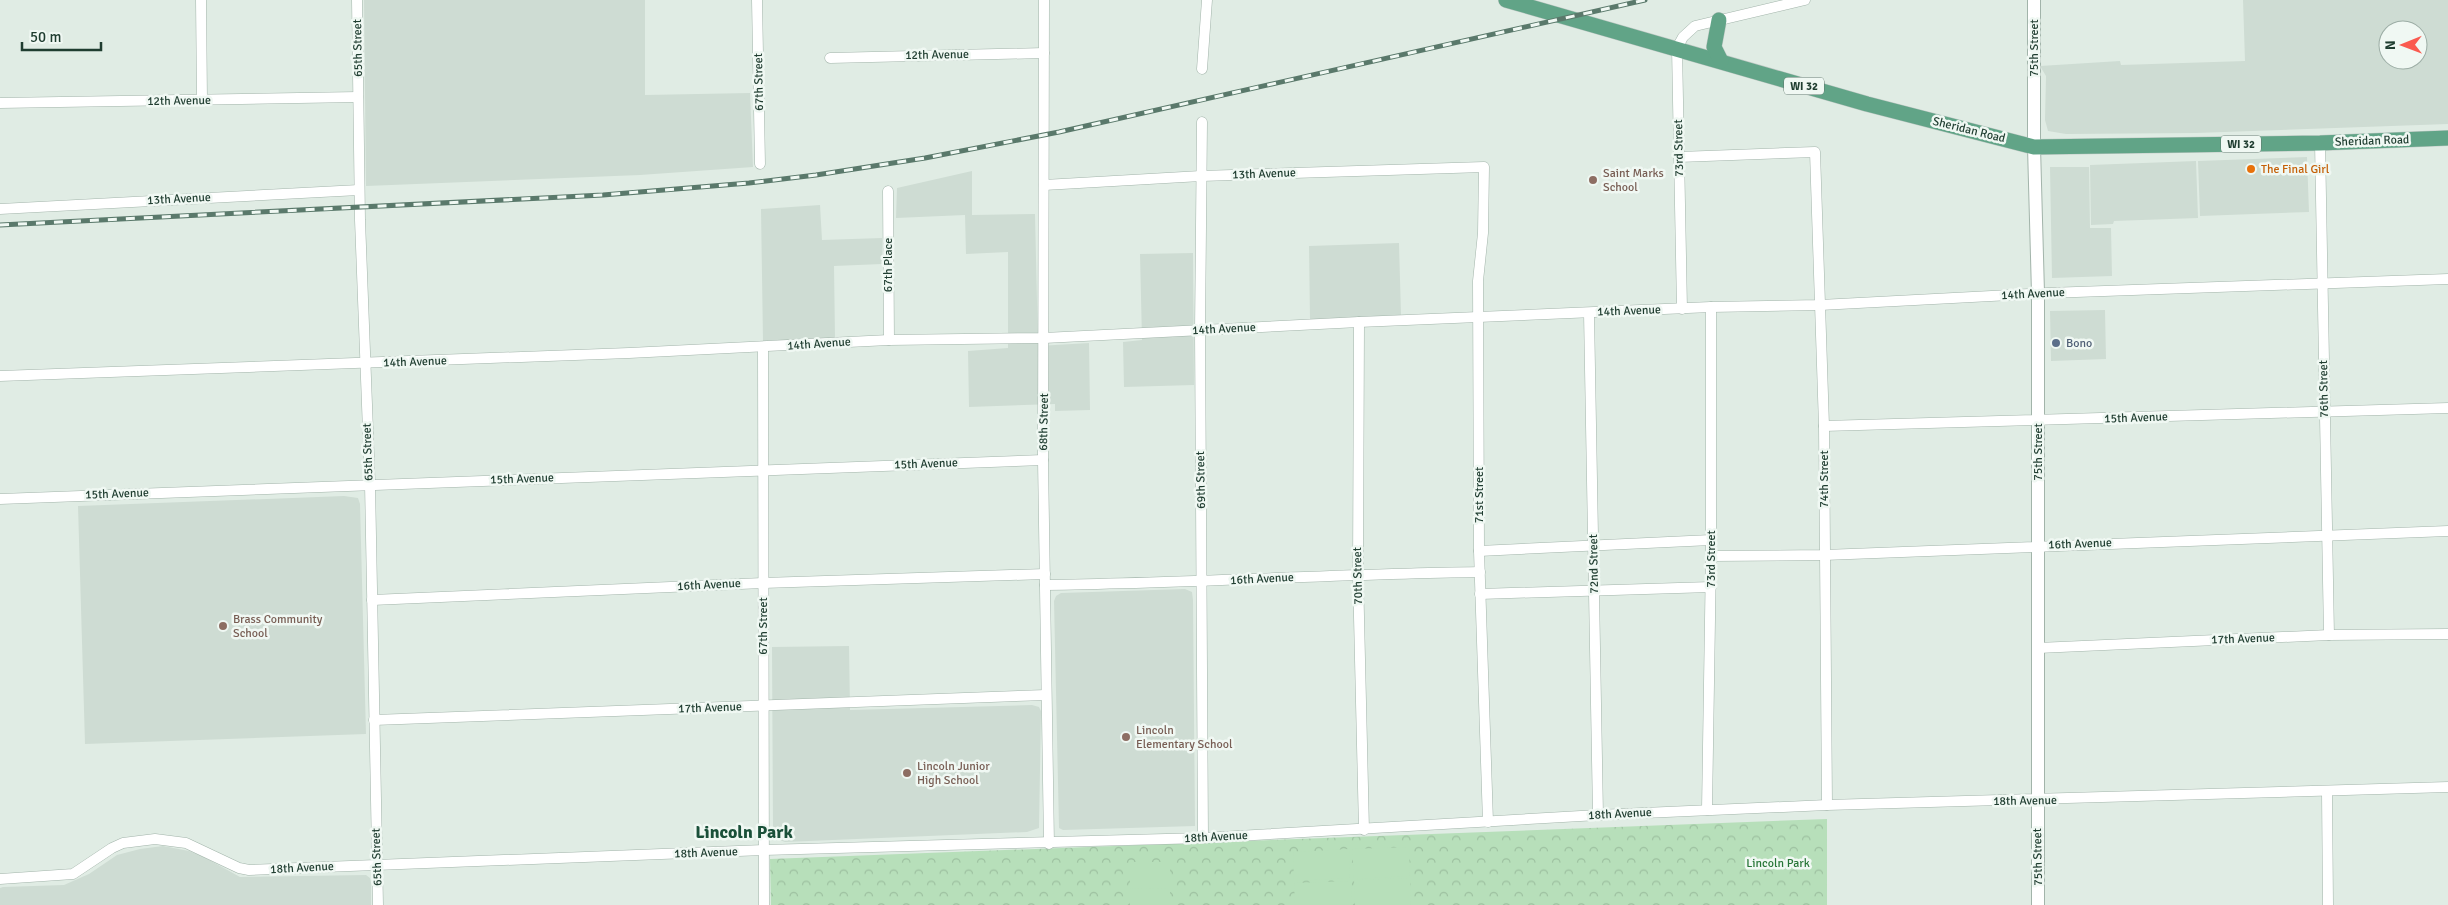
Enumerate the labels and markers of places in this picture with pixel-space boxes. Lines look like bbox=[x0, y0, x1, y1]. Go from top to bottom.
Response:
place label: The Final Girl bbox=[2261, 162, 2330, 177]
marker: The Final Girl bbox=[2245, 163, 2257, 175]
place label: Saint Marks School bbox=[1603, 166, 1664, 195]
marker: Saint Marks School bbox=[1587, 174, 1599, 186]
place label: Bono bbox=[2066, 336, 2092, 351]
marker: Bono bbox=[2050, 337, 2062, 349]
place label: Brass Community School bbox=[233, 612, 323, 641]
marker: Brass Community School bbox=[217, 620, 229, 632]
place label: Lincoln Elementary School bbox=[1136, 723, 1233, 752]
marker: Lincoln Elementary School bbox=[1120, 731, 1132, 743]
place label: Lincoln Junior High School bbox=[917, 759, 990, 788]
marker: Lincoln Junior High School bbox=[901, 767, 913, 779]

